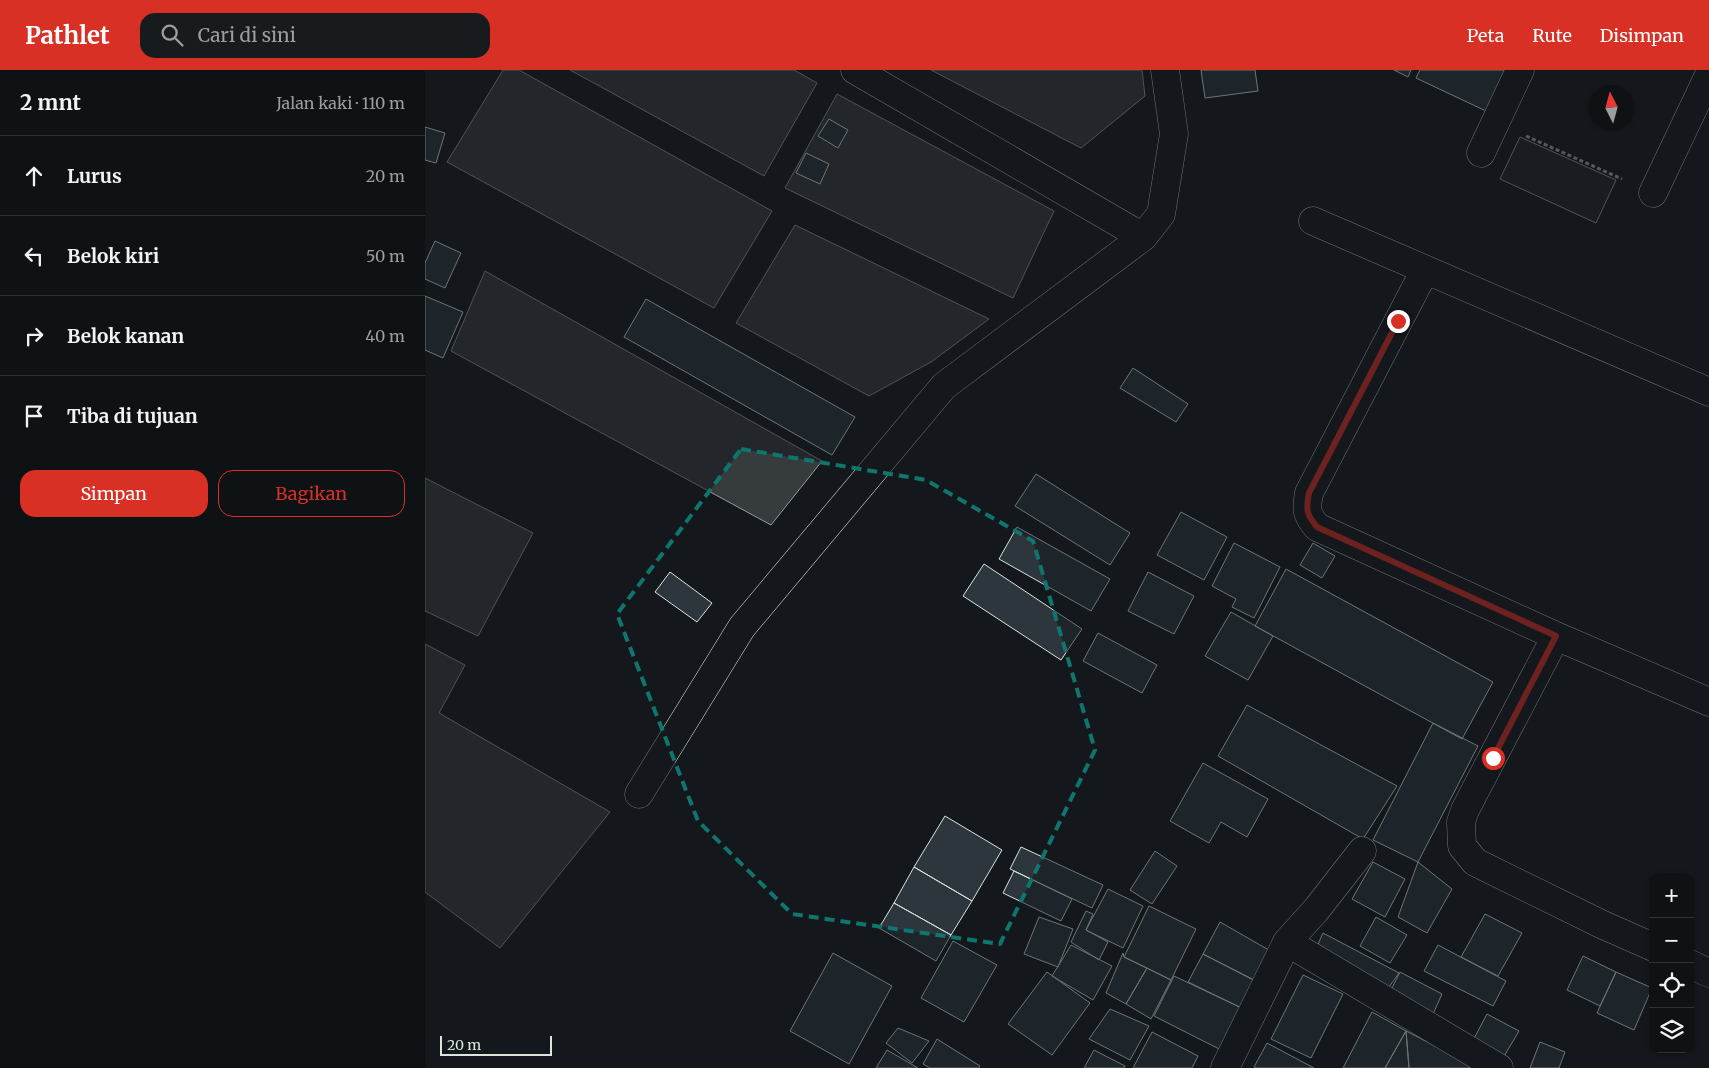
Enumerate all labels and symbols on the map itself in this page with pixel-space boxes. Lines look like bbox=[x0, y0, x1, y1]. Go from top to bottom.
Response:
north arrow bbox=[1589, 85, 1634, 130]
route end bbox=[1387, 310, 1410, 333]
route start bbox=[1482, 747, 1505, 770]
scale bar bbox=[440, 1033, 553, 1056]

